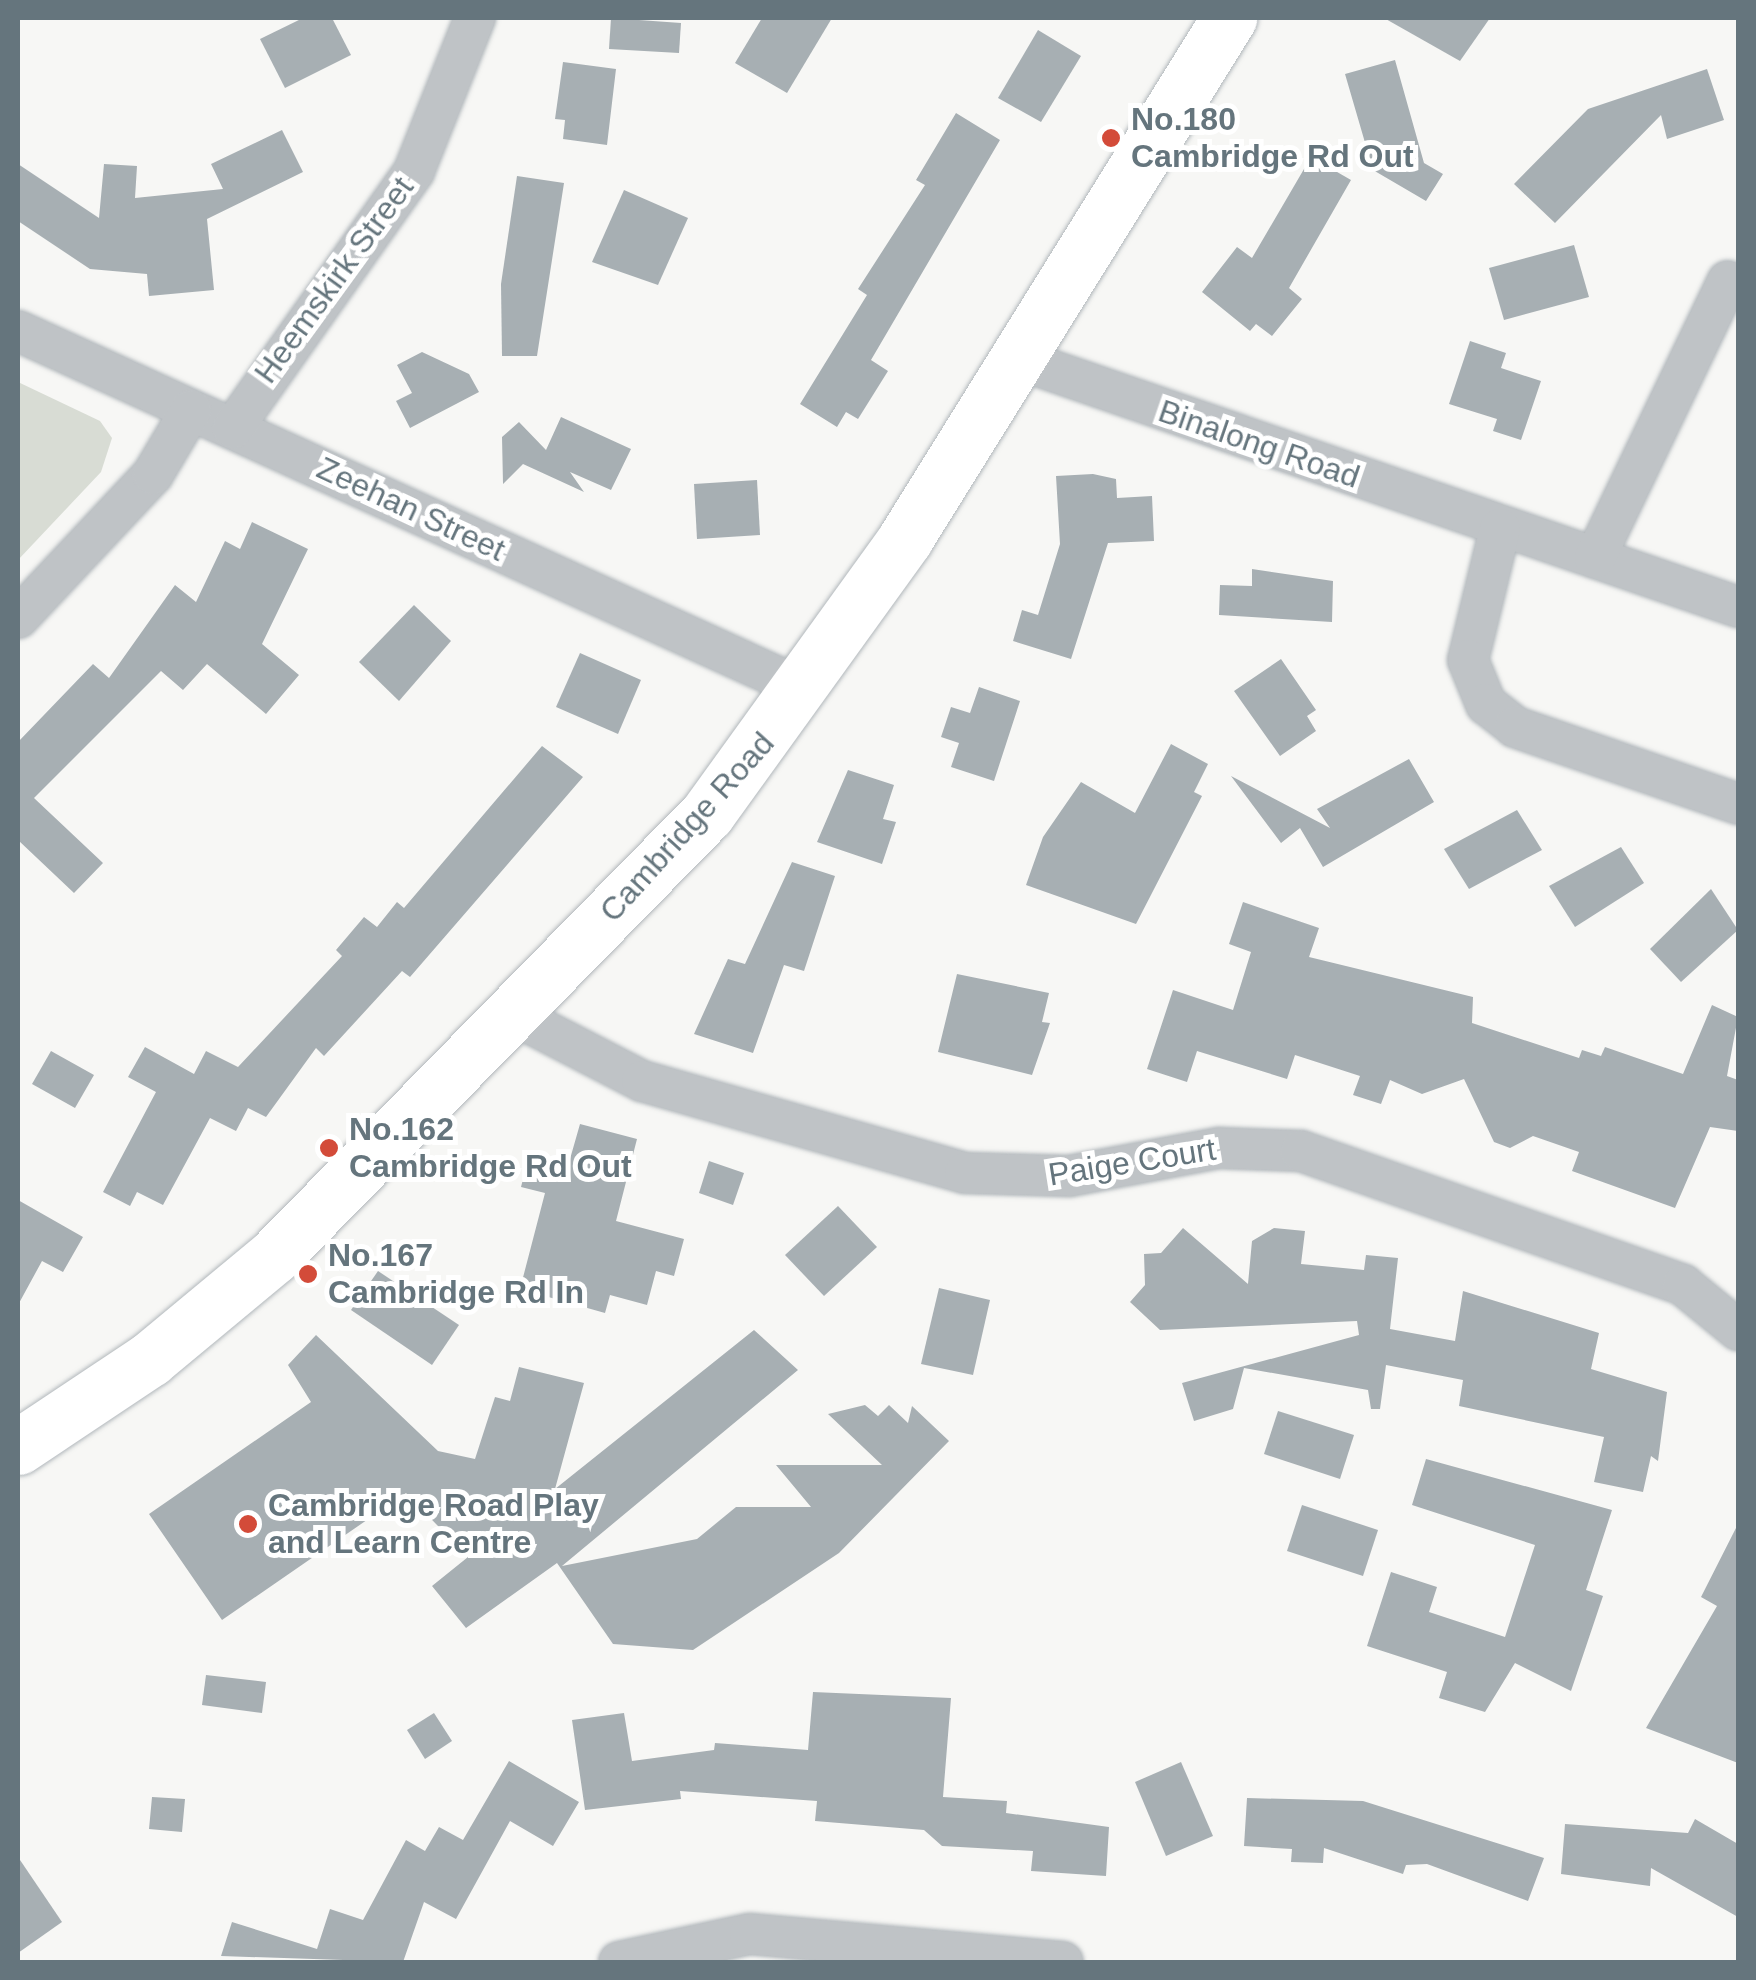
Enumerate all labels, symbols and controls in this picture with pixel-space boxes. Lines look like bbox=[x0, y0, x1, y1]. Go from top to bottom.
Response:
place label: No.180 Cambridge Rd Out bbox=[1131, 101, 1414, 176]
marker: No.180 Cambridge Rd Out bbox=[1100, 127, 1122, 149]
street label: Heemskirk Street bbox=[246, 169, 422, 391]
street label: Binalong Road bbox=[1153, 392, 1365, 496]
street label: Zeehan Street bbox=[311, 449, 511, 569]
street label: Cambridge Road bbox=[592, 724, 782, 930]
place label: No.162 Cambridge Rd Out bbox=[349, 1111, 632, 1186]
street label: Paige Court bbox=[1046, 1130, 1218, 1194]
marker: No.162 Cambridge Rd Out bbox=[318, 1137, 340, 1159]
place label: No.167 Cambridge Rd In bbox=[328, 1237, 584, 1312]
marker: No.167 Cambridge Rd In bbox=[297, 1263, 319, 1285]
place label: Cambridge Road Play and Learn Centre bbox=[268, 1487, 599, 1562]
marker: Cambridge Road Play and Learn Centre bbox=[237, 1513, 259, 1535]

